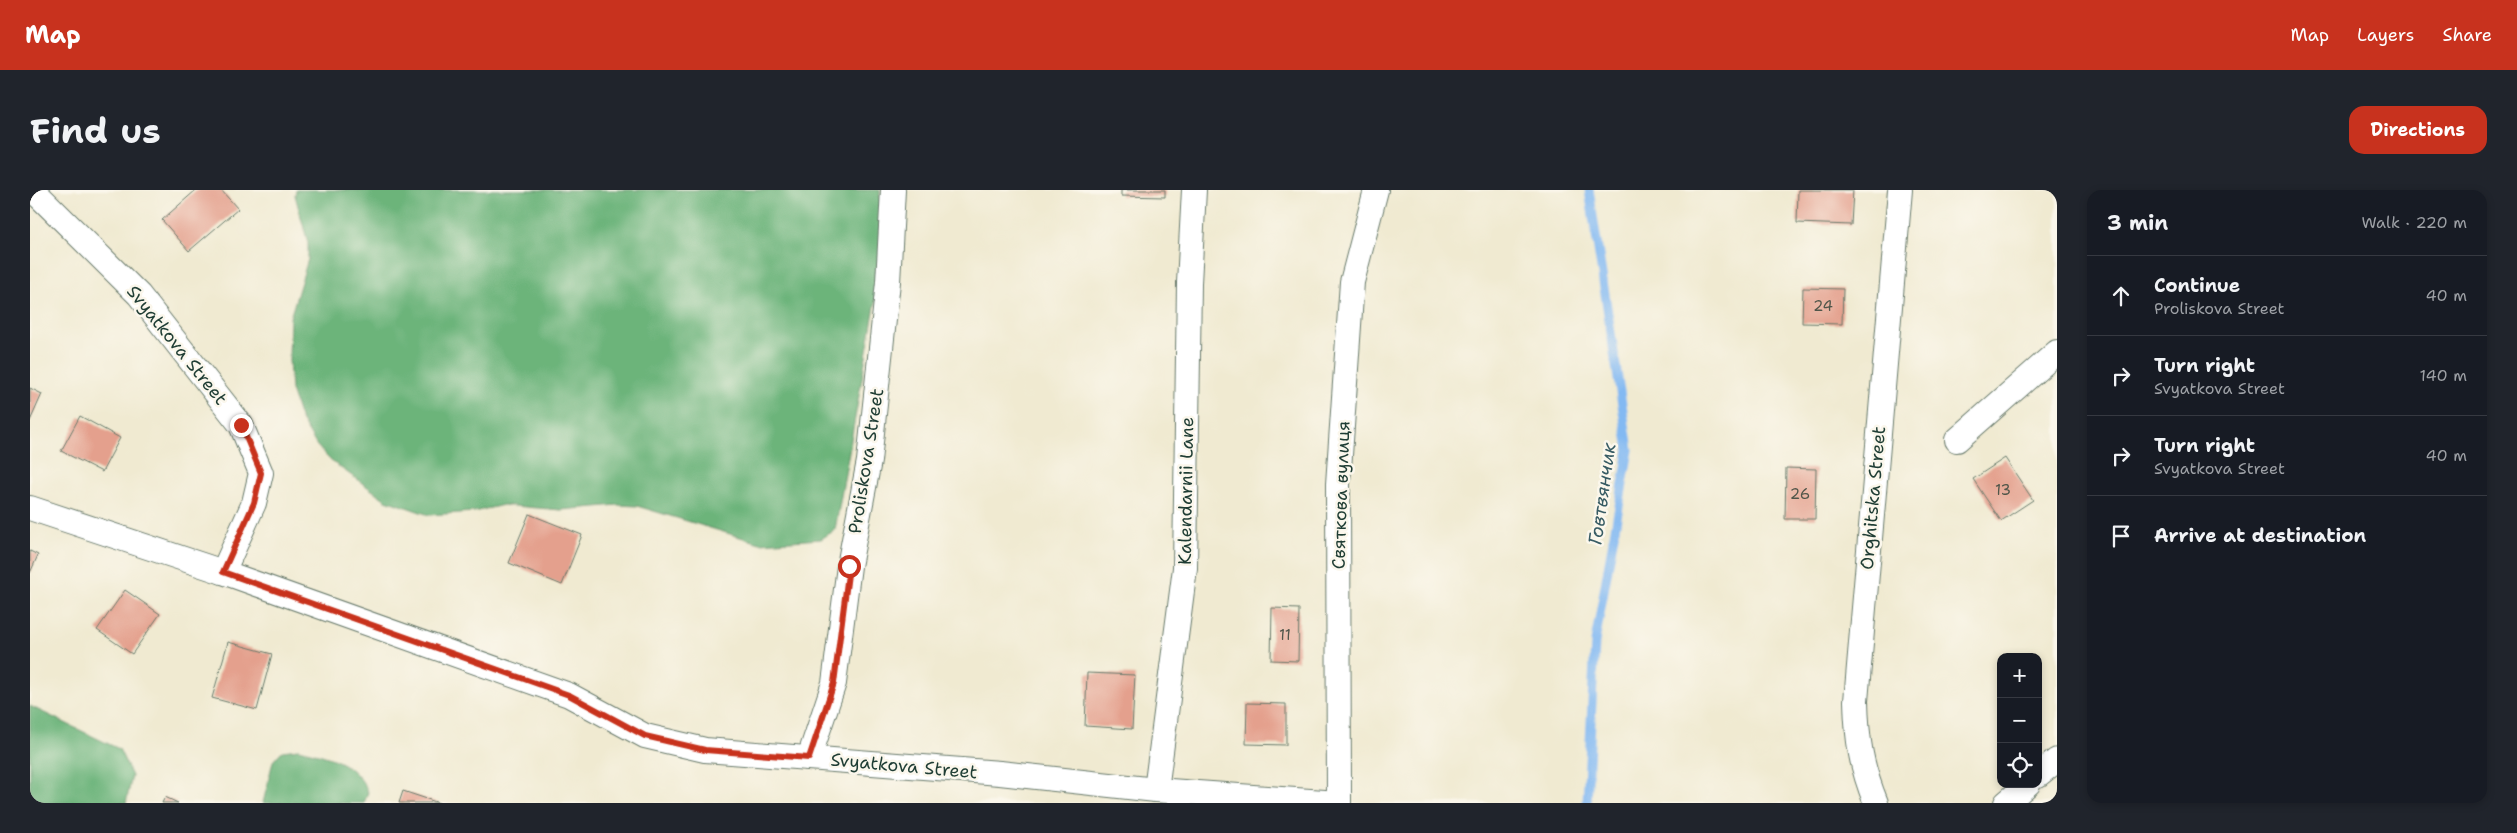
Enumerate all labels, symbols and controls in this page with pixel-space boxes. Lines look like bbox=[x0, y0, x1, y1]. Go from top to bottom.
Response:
text: Map bbox=[25, 19, 81, 51]
text: Map bbox=[2291, 23, 2329, 47]
text: Layers bbox=[2357, 23, 2414, 47]
text: Share bbox=[2442, 23, 2492, 47]
button: Directions bbox=[2349, 106, 2487, 154]
text: Find us bbox=[30, 107, 161, 154]
text: 3 min bbox=[2107, 209, 2168, 237]
text: Walk · 220 m bbox=[2361, 212, 2467, 233]
text: Continue bbox=[2154, 273, 2240, 298]
street label: Svyatkova Street bbox=[121, 280, 233, 410]
icon: ahead bbox=[2107, 282, 2135, 310]
text: 40 m bbox=[2425, 285, 2467, 306]
house number: 24 bbox=[1813, 296, 1833, 316]
text: Proliskova Street bbox=[2154, 298, 2285, 319]
text: Turn right bbox=[2154, 353, 2255, 378]
icon: right bbox=[2107, 362, 2135, 390]
text: 140 m bbox=[2420, 365, 2467, 386]
text: Svyatkova Street bbox=[2154, 378, 2285, 399]
street label: Proliskova Street bbox=[843, 386, 889, 535]
route end bbox=[230, 414, 253, 437]
street label: Kalendarnii Lane bbox=[1173, 417, 1199, 565]
street label: Святкова вулиця bbox=[1326, 420, 1356, 570]
street label: Orghitska Street bbox=[1855, 425, 1891, 571]
text: Turn right bbox=[2154, 433, 2255, 458]
water label: Говтвянчик bbox=[1582, 440, 1622, 547]
icon: right bbox=[2107, 442, 2135, 470]
text: 40 m bbox=[2425, 445, 2467, 466]
text: Svyatkova Street bbox=[2154, 458, 2285, 479]
house number: 13 bbox=[1995, 480, 2011, 500]
house number: 26 bbox=[1790, 484, 1810, 504]
icon: arrive bbox=[2107, 522, 2135, 550]
text: Arrive at destination bbox=[2154, 523, 2366, 548]
route start bbox=[838, 555, 861, 578]
house number: 11 bbox=[1279, 625, 1291, 645]
map controls bbox=[1997, 653, 2042, 788]
button: + bbox=[1997, 653, 2042, 698]
button: − bbox=[1997, 698, 2042, 743]
button: locate bbox=[1997, 743, 2042, 788]
street label: Svyatkova Street bbox=[830, 748, 979, 784]

